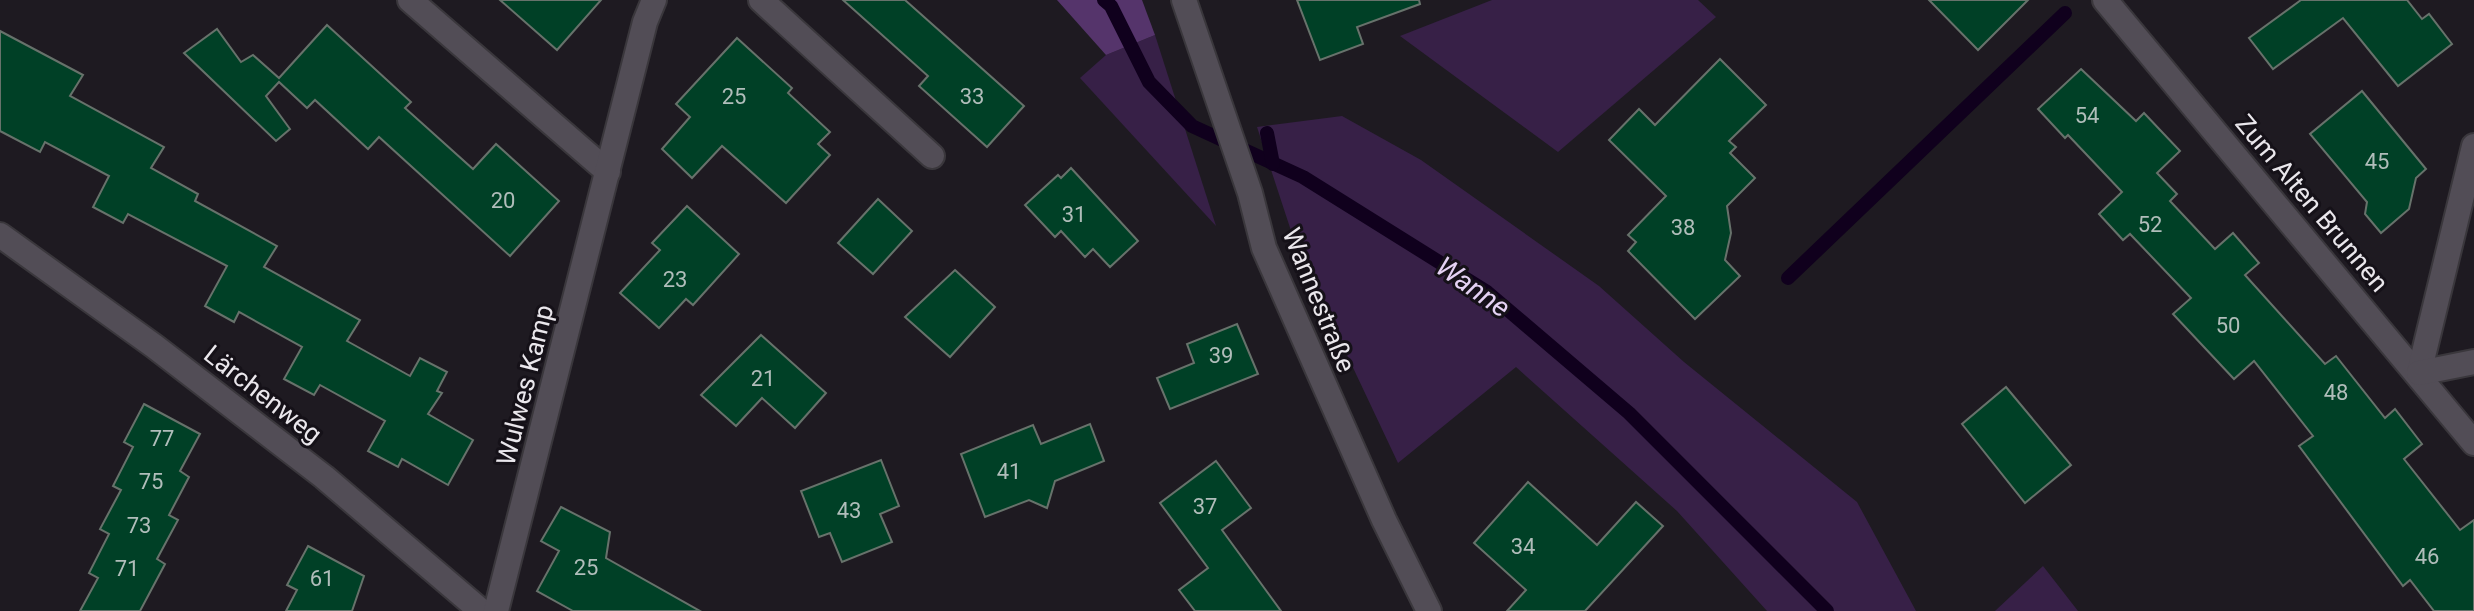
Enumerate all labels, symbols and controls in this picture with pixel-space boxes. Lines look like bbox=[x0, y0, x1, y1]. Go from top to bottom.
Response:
house number: 25 bbox=[722, 84, 746, 109]
house number: 33 bbox=[960, 84, 984, 109]
house number: 54 bbox=[2075, 103, 2099, 128]
street label: Zum Alten Brunnen bbox=[2229, 109, 2395, 297]
house number: 45 bbox=[2365, 149, 2389, 174]
house number: 20 bbox=[491, 188, 515, 213]
house number: 31 bbox=[1062, 202, 1086, 227]
house number: 52 bbox=[2138, 212, 2162, 237]
house number: 38 bbox=[1671, 215, 1695, 240]
street label: Wannestraße bbox=[1276, 223, 1362, 377]
water label: Wanne bbox=[1430, 250, 1516, 324]
house number: 23 bbox=[663, 267, 687, 292]
street label: Wulwes Kamp bbox=[491, 302, 559, 468]
house number: 50 bbox=[2216, 313, 2240, 338]
street label: Lärchenweg bbox=[198, 339, 328, 449]
house number: 39 bbox=[1209, 343, 1233, 368]
house number: 21 bbox=[751, 366, 775, 391]
house number: 48 bbox=[2324, 380, 2348, 405]
house number: 77 bbox=[150, 426, 174, 451]
house number: 41 bbox=[997, 459, 1021, 484]
house number: 75 bbox=[139, 469, 163, 494]
house number: 37 bbox=[1193, 494, 1217, 519]
house number: 43 bbox=[837, 498, 861, 523]
house number: 73 bbox=[127, 513, 151, 538]
house number: 34 bbox=[1511, 534, 1535, 559]
house number: 46 bbox=[2415, 544, 2439, 569]
house number: 25 bbox=[574, 555, 598, 580]
house number: 71 bbox=[115, 556, 139, 581]
house number: 61 bbox=[310, 566, 334, 591]

